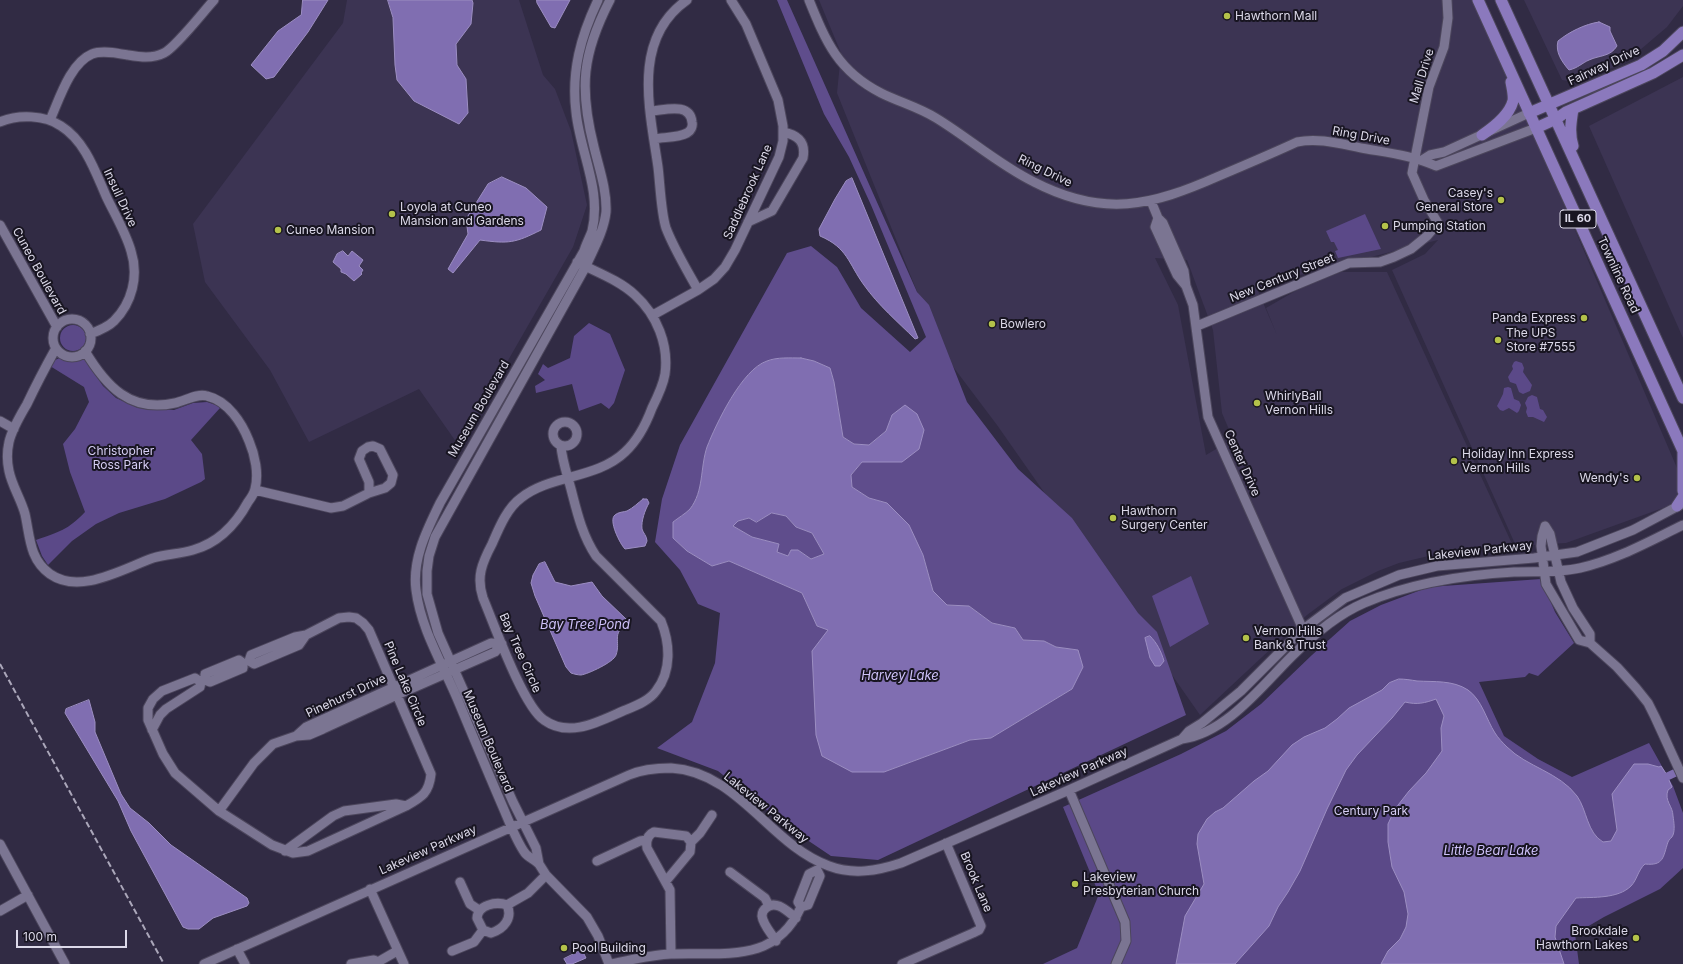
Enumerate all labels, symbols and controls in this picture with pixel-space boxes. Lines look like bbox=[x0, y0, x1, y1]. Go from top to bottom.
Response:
place label: Hawthorn Mall bbox=[1235, 9, 1317, 23]
marker: Hawthorn Mall bbox=[1222, 11, 1232, 21]
street label: Fairway Drive bbox=[1566, 43, 1642, 89]
street label: Mall Drive bbox=[1407, 47, 1437, 105]
street label: Ring Drive bbox=[1331, 124, 1391, 148]
street label: Saddlebrook Lane bbox=[721, 142, 775, 242]
street label: Ring Drive bbox=[1016, 152, 1074, 190]
street label: Insull Drive bbox=[100, 167, 140, 229]
place label: Casey's General Store bbox=[1415, 186, 1493, 214]
marker: Casey's General Store bbox=[1496, 195, 1506, 205]
place label: Loyola at Cuneo Mansion and Gardens bbox=[400, 200, 524, 228]
marker: Loyola at Cuneo Mansion and Gardens bbox=[387, 209, 397, 219]
road number: IL 60 bbox=[1560, 210, 1596, 228]
place label: Pumping Station bbox=[1393, 219, 1486, 233]
marker: Pumping Station bbox=[1380, 221, 1390, 231]
place label: Cuneo Mansion bbox=[286, 223, 375, 237]
street label: Cuneo Boulevard bbox=[9, 225, 69, 317]
marker: Cuneo Mansion bbox=[273, 225, 283, 235]
street label: Townline Road bbox=[1594, 234, 1642, 316]
street label: New Century Street bbox=[1228, 250, 1336, 306]
place label: Panda Express bbox=[1492, 311, 1576, 325]
marker: Panda Express bbox=[1579, 313, 1589, 323]
place label: Bowlero bbox=[1000, 317, 1046, 331]
marker: Bowlero bbox=[987, 319, 997, 329]
place label: The UPS Store #7555 bbox=[1506, 326, 1576, 354]
marker: The UPS Store #7555 bbox=[1493, 335, 1503, 345]
street label: Museum Boulevard bbox=[445, 358, 513, 460]
place label: WhirlyBall Vernon Hills bbox=[1265, 389, 1333, 417]
marker: WhirlyBall Vernon Hills bbox=[1252, 398, 1262, 408]
street label: Center Drive bbox=[1221, 427, 1263, 499]
park label: Christopher Ross Park bbox=[88, 444, 154, 472]
place label: Holiday Inn Express Vernon Hills bbox=[1462, 447, 1574, 475]
marker: Holiday Inn Express Vernon Hills bbox=[1449, 456, 1459, 466]
place label: Wendy's bbox=[1580, 471, 1629, 485]
marker: Wendy's bbox=[1632, 473, 1642, 483]
place label: Hawthorn Surgery Center bbox=[1121, 504, 1207, 532]
marker: Hawthorn Surgery Center bbox=[1108, 513, 1118, 523]
street label: Lakeview Parkway bbox=[1427, 538, 1533, 564]
street label: Bay Tree Circle bbox=[496, 611, 544, 695]
water label: Bay Tree Pond bbox=[540, 617, 630, 633]
place label: Vernon Hills Bank & Trust bbox=[1254, 624, 1326, 652]
marker: Vernon Hills Bank & Trust bbox=[1241, 633, 1251, 643]
street label: Pine Lake Circle bbox=[381, 639, 429, 729]
water label: Harvey Lake bbox=[861, 668, 939, 684]
street label: Pinehurst Drive bbox=[304, 671, 388, 721]
street label: Museum Boulevard bbox=[460, 688, 516, 794]
street label: Lakeview Parkway bbox=[1028, 744, 1130, 800]
street label: Lakeview Parkway bbox=[721, 769, 811, 847]
park label: Century Park bbox=[1334, 804, 1408, 818]
street label: Lakeview Parkway bbox=[377, 822, 479, 878]
water label: Little Bear Lake bbox=[1443, 843, 1539, 859]
street label: Brook Lane bbox=[957, 850, 995, 914]
place label: Lakeview Presbyterian Church bbox=[1083, 870, 1199, 898]
marker: Lakeview Presbyterian Church bbox=[1070, 879, 1080, 889]
scale bar bbox=[18, 922, 129, 948]
place label: Brookdale Hawthorn Lakes bbox=[1536, 924, 1628, 952]
text: 100 m bbox=[23, 929, 57, 944]
marker: Brookdale Hawthorn Lakes bbox=[1631, 933, 1641, 943]
place label: Pool Building bbox=[572, 941, 646, 955]
marker: Pool Building bbox=[559, 943, 569, 953]

